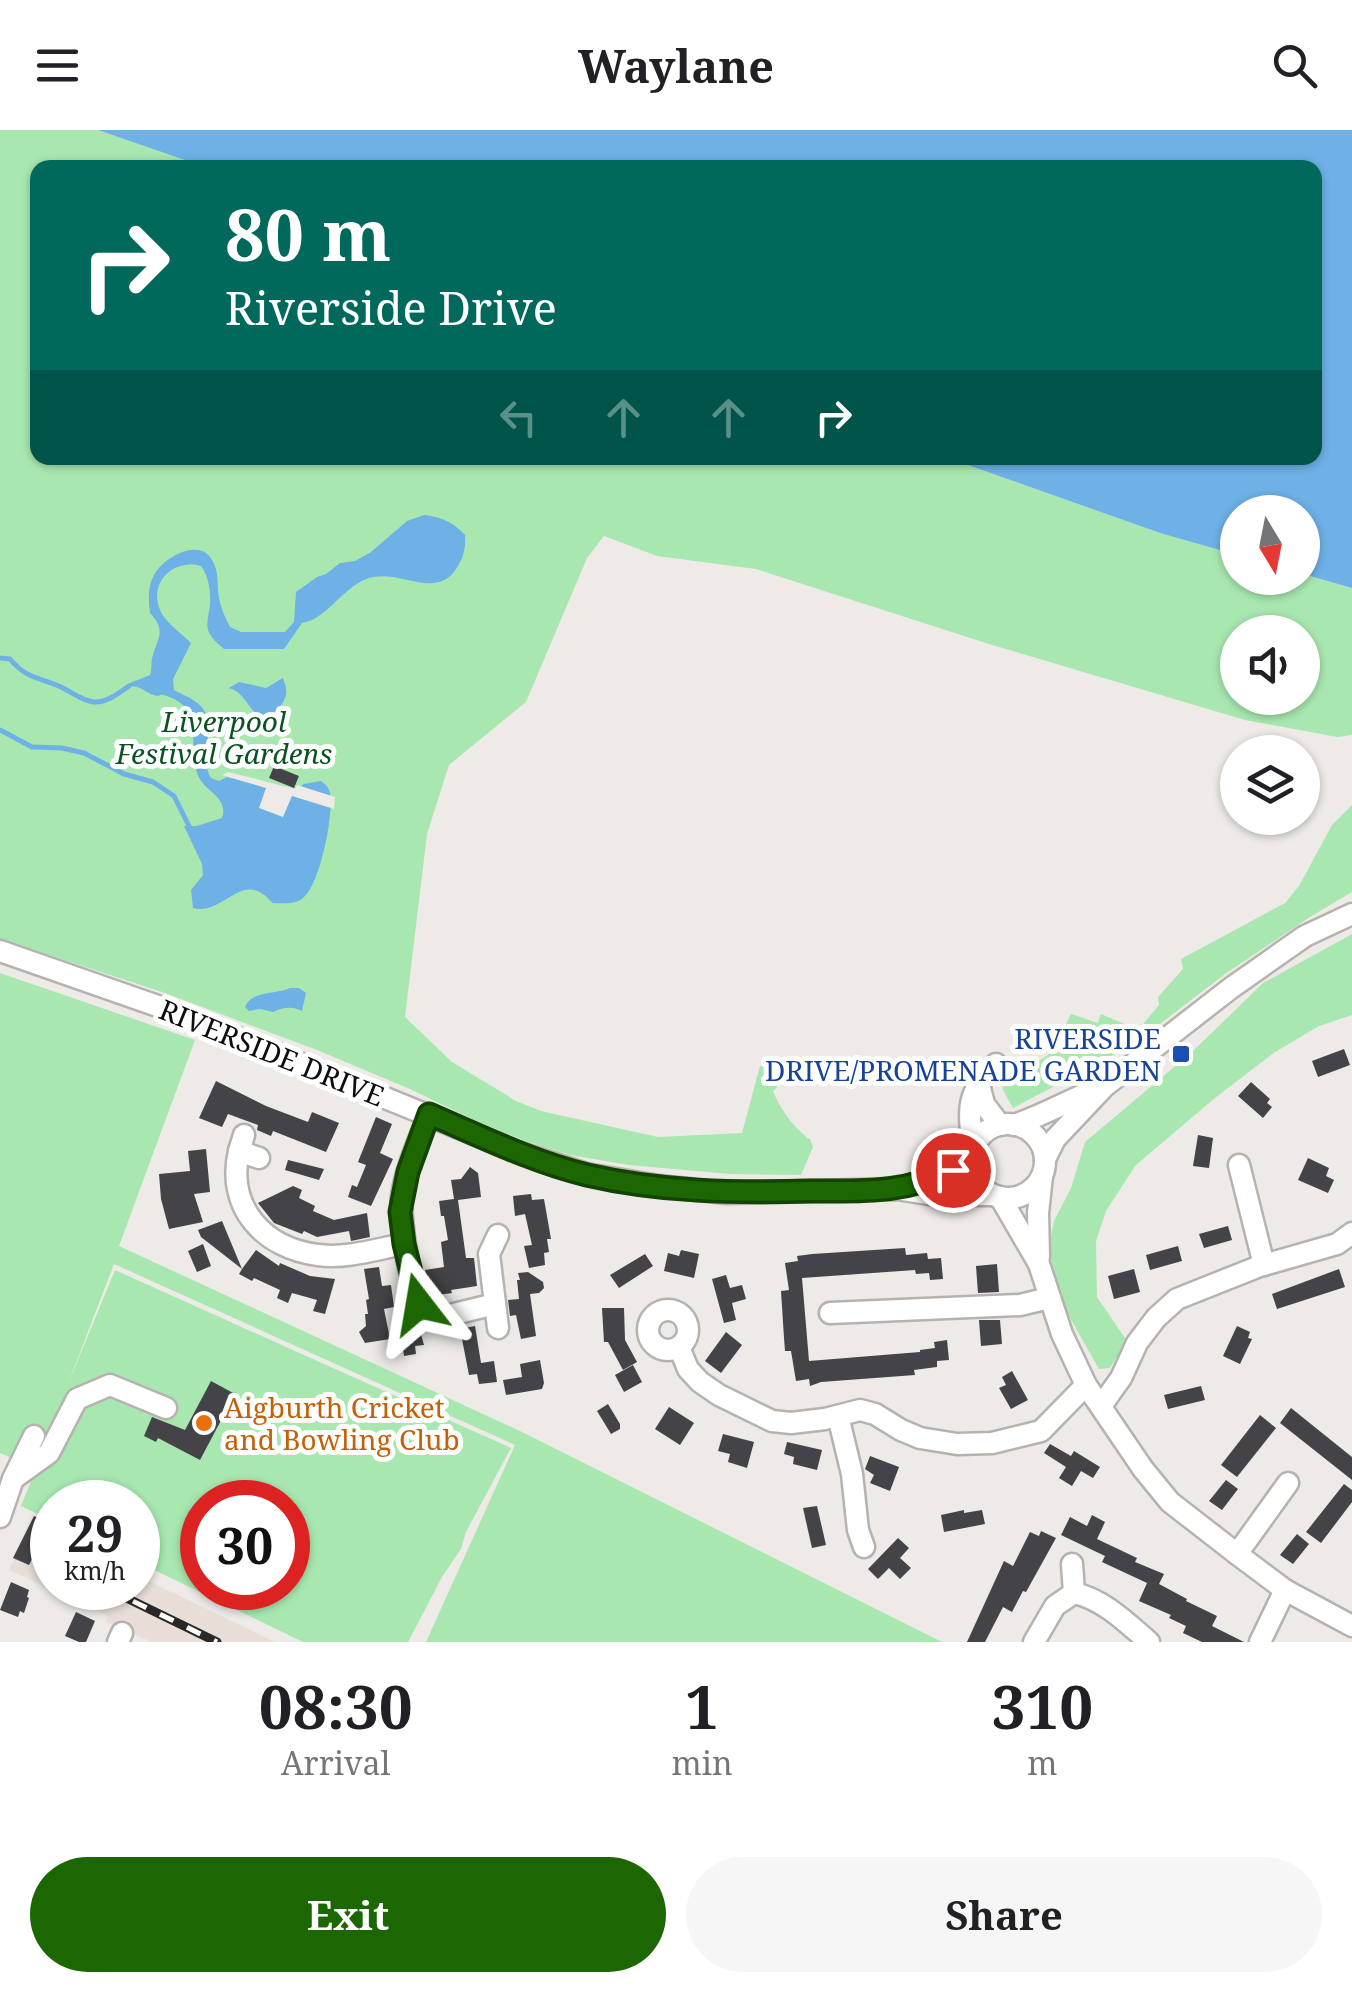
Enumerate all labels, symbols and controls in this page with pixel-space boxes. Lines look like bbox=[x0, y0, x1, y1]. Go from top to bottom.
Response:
text: Waylane bbox=[578, 35, 774, 96]
icon: menu bbox=[30, 38, 85, 93]
icon: search bbox=[1267, 38, 1322, 93]
text: 80 m bbox=[225, 186, 391, 282]
icon: right bbox=[60, 200, 190, 330]
text: Riverside Drive bbox=[225, 277, 557, 338]
icon: left bbox=[491, 390, 546, 445]
icon: ahead bbox=[596, 390, 651, 445]
icon: ahead bbox=[701, 390, 756, 445]
icon: right bbox=[806, 390, 861, 445]
north arrow bbox=[1220, 495, 1320, 595]
map controls bbox=[1220, 495, 1320, 835]
button: sound bbox=[1220, 615, 1320, 715]
park label: Liverpool Festival Gardens bbox=[115, 702, 332, 772]
button: layers bbox=[1220, 735, 1320, 835]
street label: RIVERSIDE DRIVE bbox=[154, 990, 390, 1114]
place label: RIVERSIDE DRIVE/PROMENADE GARDEN bbox=[765, 1019, 1161, 1089]
marker: RIVERSIDE DRIVE/PROMENADE GARDEN bbox=[1170, 1043, 1192, 1065]
pin bbox=[911, 1128, 996, 1213]
icon: arrive bbox=[926, 1143, 981, 1198]
position arrow bbox=[367, 1252, 471, 1356]
place label: Aigburth Cricket and Bowling Club bbox=[224, 1388, 460, 1458]
marker: Aigburth Cricket and Bowling Club bbox=[193, 1412, 215, 1434]
speed limit sign: 30 bbox=[180, 1480, 310, 1610]
text: 29 bbox=[67, 1499, 123, 1567]
text: km/h bbox=[64, 1553, 126, 1587]
text: 08:30 bbox=[259, 1665, 413, 1747]
text: 1 bbox=[685, 1665, 719, 1747]
text: 310 bbox=[991, 1665, 1093, 1747]
text: Arrival bbox=[281, 1741, 390, 1784]
text: min bbox=[672, 1741, 733, 1784]
text: m bbox=[1027, 1741, 1057, 1784]
button: Exit bbox=[30, 1857, 666, 1972]
button: Share bbox=[686, 1857, 1322, 1972]

